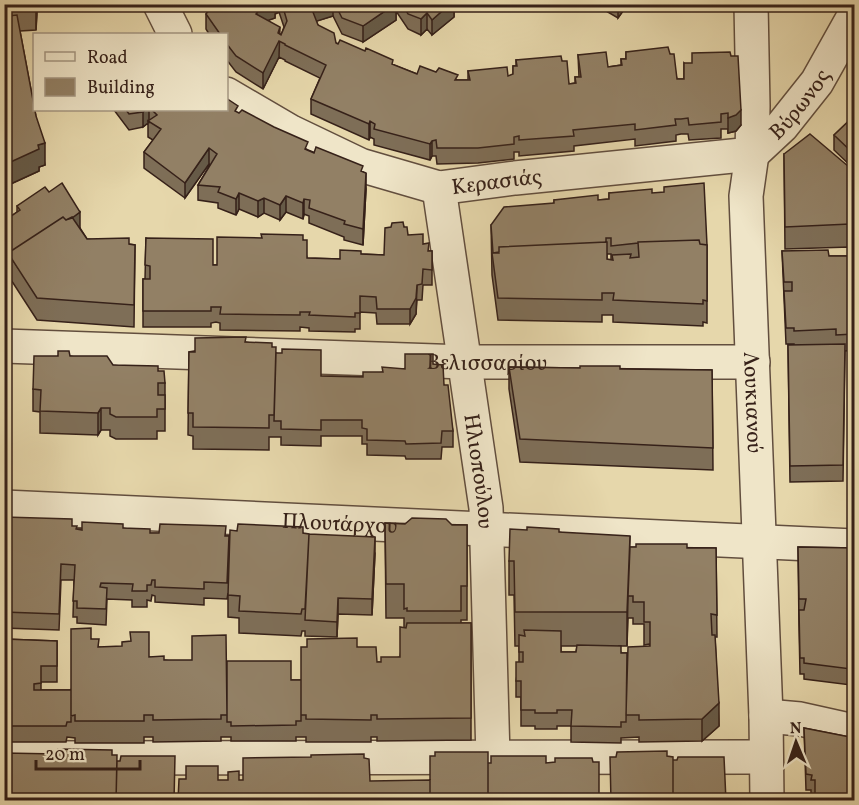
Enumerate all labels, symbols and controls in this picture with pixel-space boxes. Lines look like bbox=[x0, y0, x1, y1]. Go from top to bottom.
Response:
legend bbox=[33, 33, 228, 111]
text: Road bbox=[87, 46, 128, 71]
street label: Βύρωνος bbox=[763, 64, 839, 148]
text: Building bbox=[87, 76, 155, 101]
street label: Κερασιάς bbox=[450, 162, 543, 204]
street label: Βελισσαρίου bbox=[426, 348, 547, 380]
street label: Λουκιανού bbox=[734, 351, 769, 454]
street label: Ηλιοπούλου bbox=[454, 412, 500, 529]
street label: Πλουτάρχου bbox=[281, 507, 398, 543]
north arrow bbox=[766, 712, 826, 772]
text: N bbox=[789, 718, 802, 740]
scale bar bbox=[36, 733, 140, 771]
text: 20 m bbox=[45, 743, 85, 768]

